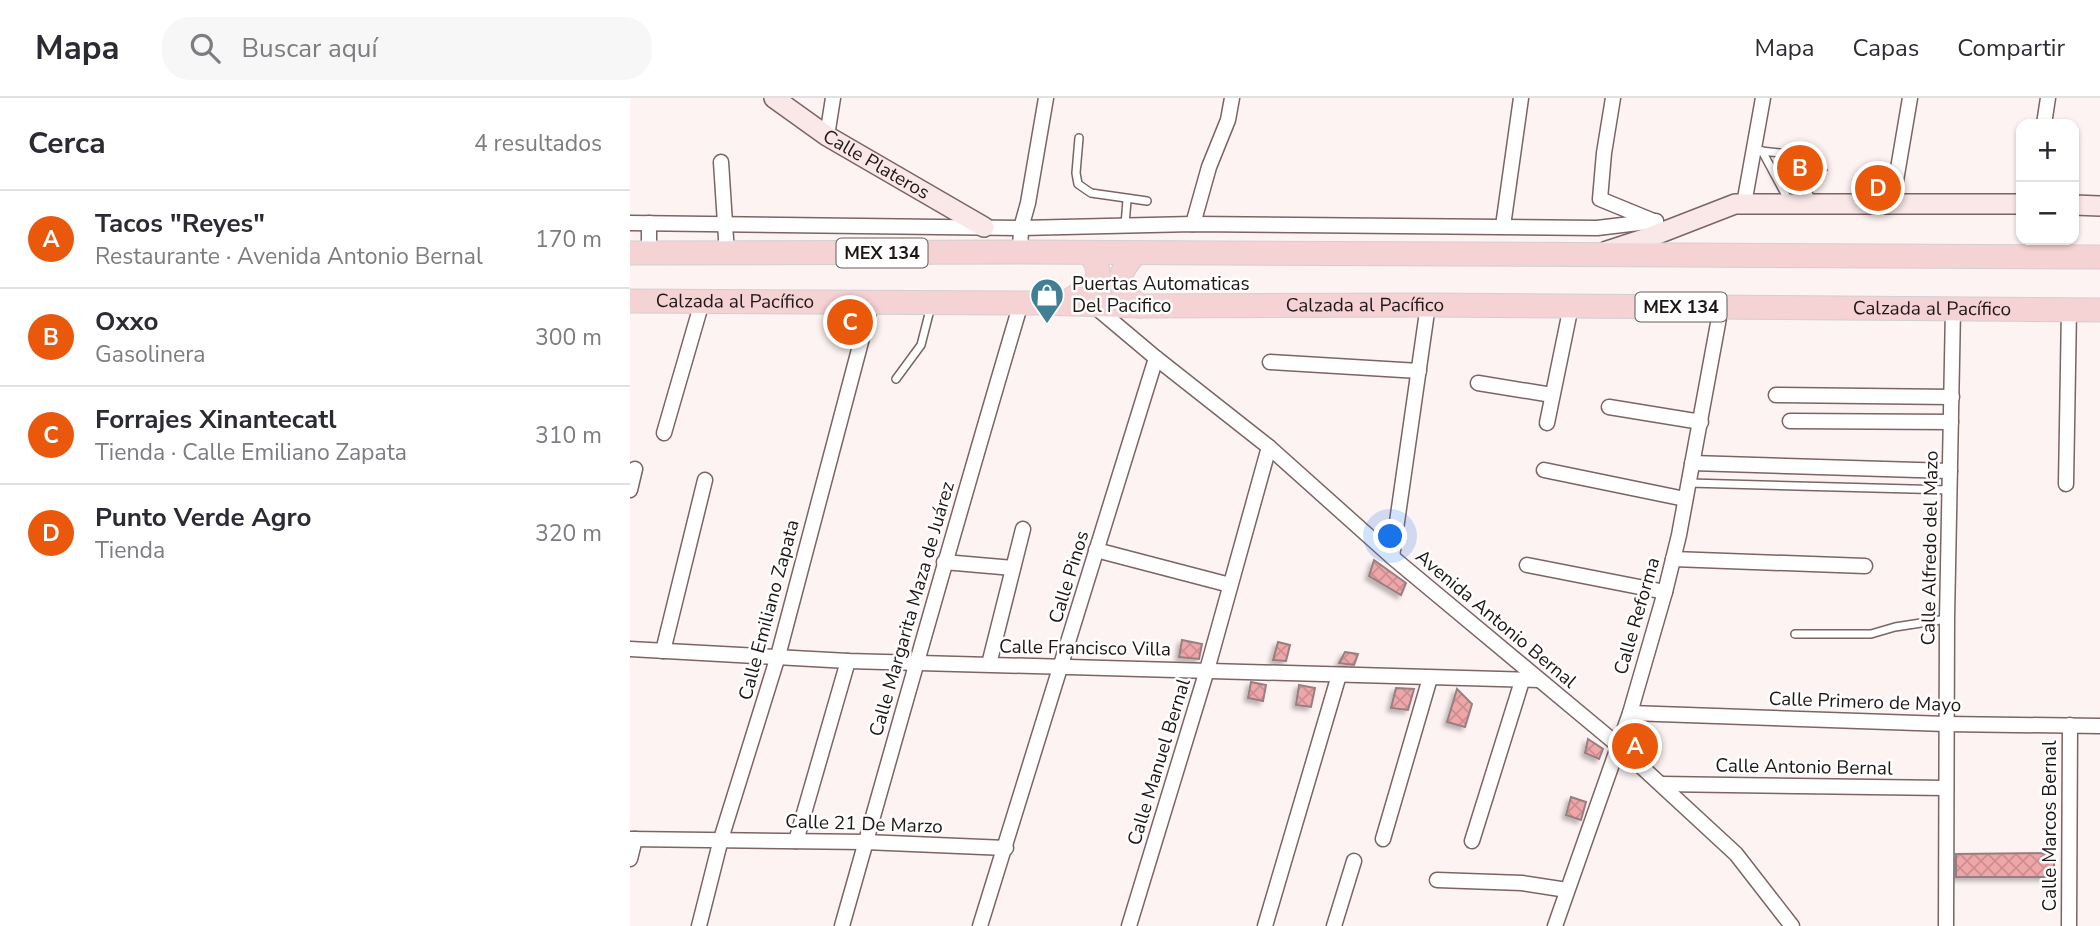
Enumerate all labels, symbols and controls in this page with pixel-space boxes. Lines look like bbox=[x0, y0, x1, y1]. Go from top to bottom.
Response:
search box bbox=[162, 17, 652, 80]
text: Mapa bbox=[35, 26, 120, 71]
icon: search bbox=[186, 29, 224, 67]
text: Buscar aquí bbox=[242, 31, 377, 66]
text: Mapa bbox=[1755, 32, 1815, 64]
text: Capas bbox=[1853, 32, 1919, 64]
text: Compartir bbox=[1957, 32, 2065, 64]
map controls bbox=[2016, 119, 2079, 245]
button: + bbox=[2016, 119, 2079, 182]
text: Cerca bbox=[28, 123, 106, 164]
street label: Calle Plateros bbox=[818, 123, 934, 206]
text: 4 resultados bbox=[474, 128, 602, 159]
pin: B bbox=[1777, 142, 1823, 194]
pin: D bbox=[1855, 162, 1901, 214]
button: − bbox=[2016, 182, 2079, 245]
text: Tacos "Reyes" bbox=[95, 206, 265, 241]
text: A bbox=[42, 224, 60, 255]
text: 170 m bbox=[535, 224, 602, 255]
road number: MEX 134 bbox=[836, 238, 928, 268]
text: Restaurante · Avenida Antonio Bernal bbox=[95, 241, 483, 272]
place label: Puertas Automaticas Del Pacifico bbox=[1072, 271, 1250, 319]
shop icon: Puertas Automaticas Del Pacifico bbox=[1028, 276, 1066, 325]
street label: Calzada al Pacífico bbox=[656, 288, 814, 315]
street label: Calzada al Pacífico bbox=[1286, 292, 1444, 318]
road number: MEX 134 bbox=[1636, 292, 1726, 322]
street label: Calzada al Pacífico bbox=[1853, 295, 2011, 322]
pin: C bbox=[827, 296, 873, 348]
text: Oxxo bbox=[95, 304, 158, 339]
text: B bbox=[43, 322, 59, 353]
text: 300 m bbox=[535, 322, 602, 353]
text: Gasolinera bbox=[95, 339, 206, 370]
text: Forrajes Xinantecatl bbox=[95, 402, 337, 437]
text: C bbox=[43, 420, 59, 451]
text: 310 m bbox=[535, 420, 602, 451]
text: Tienda · Calle Emiliano Zapata bbox=[95, 437, 407, 468]
street label: Calle Alfredo del Mazo bbox=[1915, 450, 1945, 646]
street label: Calle Margarita Maza de Juárez bbox=[863, 478, 961, 740]
text: Punto Verde Agro bbox=[95, 500, 311, 535]
street label: Calle Emiliano Zapata bbox=[732, 517, 806, 703]
text: D bbox=[42, 518, 60, 549]
text: 320 m bbox=[535, 518, 602, 549]
your location bbox=[1373, 519, 1407, 553]
street label: Calle Pinos bbox=[1043, 527, 1095, 627]
text: Tienda bbox=[95, 535, 165, 566]
street label: Avenida Antonio Bernal bbox=[1410, 544, 1582, 694]
street label: Calle Reforma bbox=[1608, 554, 1666, 678]
street label: Calle Francisco Villa bbox=[999, 634, 1171, 662]
street label: Calle Manuel Bernal bbox=[1121, 675, 1197, 849]
street label: Calle Primero de Mayo bbox=[1768, 686, 1962, 718]
pin: A bbox=[1612, 720, 1658, 772]
street label: Calle Marcos Bernal bbox=[2037, 740, 2063, 912]
street label: Calle Antonio Bernal bbox=[1715, 752, 1893, 782]
street label: Calle 21 De Marzo bbox=[785, 808, 943, 840]

